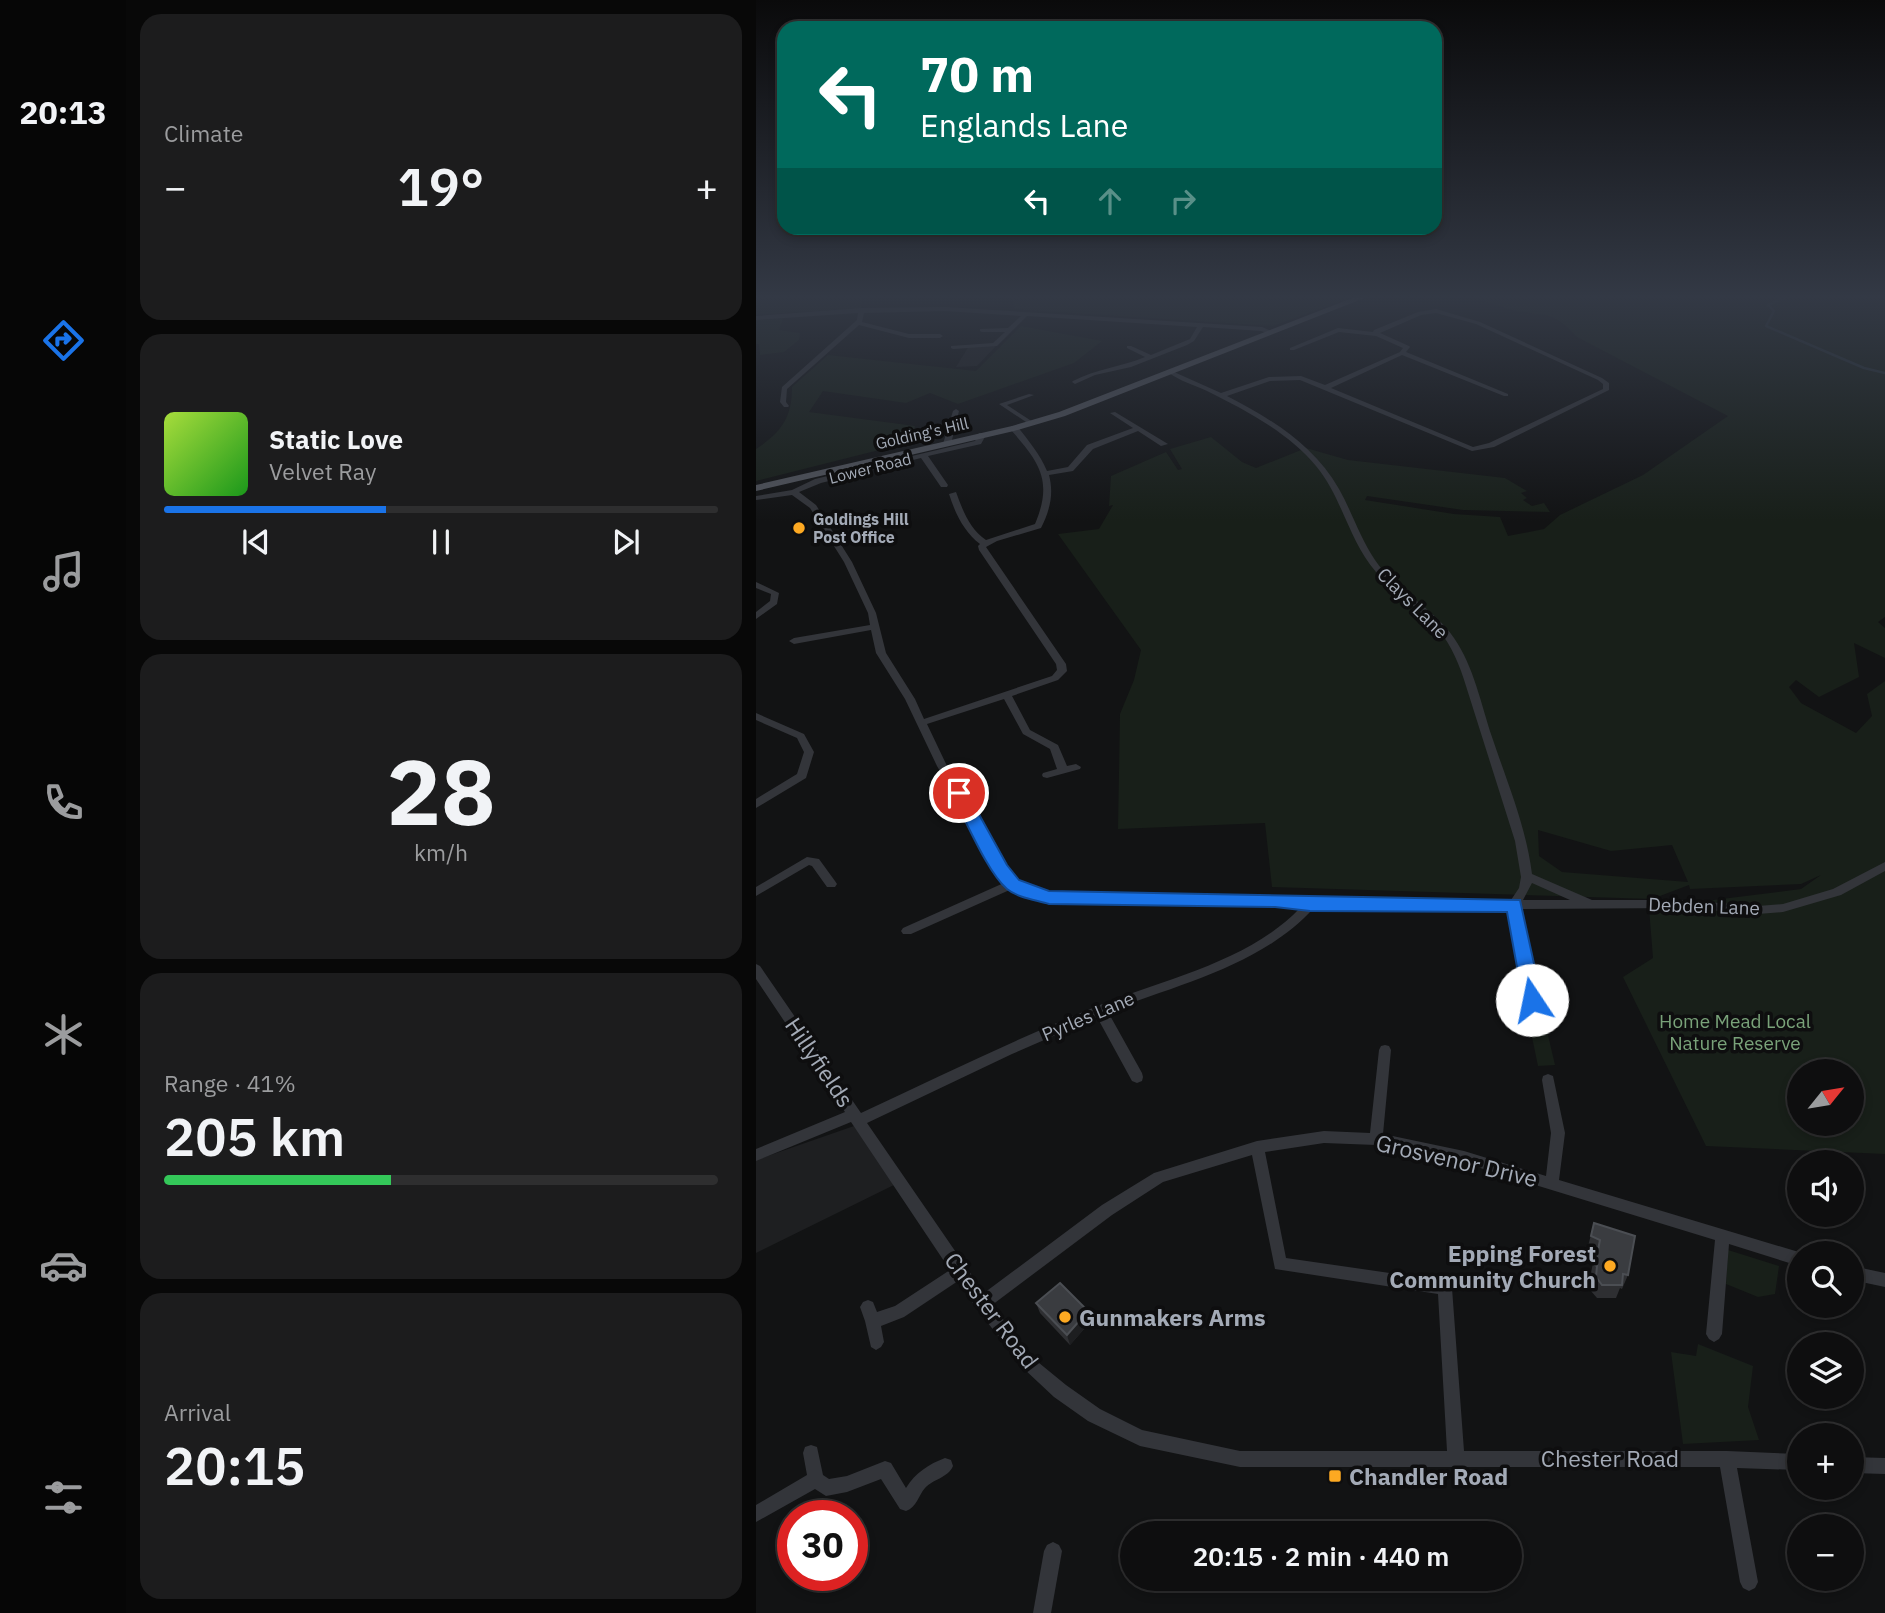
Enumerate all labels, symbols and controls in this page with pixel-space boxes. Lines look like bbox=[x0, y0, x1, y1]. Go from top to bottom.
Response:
text: 70 m bbox=[920, 42, 1034, 105]
icon: left bbox=[805, 49, 896, 140]
text: 20:13 bbox=[19, 91, 107, 133]
text: Englands Lane bbox=[920, 104, 1128, 146]
text: Climate bbox=[164, 118, 243, 148]
text: 19° bbox=[398, 153, 484, 220]
text: − bbox=[164, 162, 187, 211]
text: + bbox=[695, 162, 718, 211]
icon: left bbox=[1018, 182, 1056, 220]
icon: ahead bbox=[1091, 182, 1129, 220]
icon: right bbox=[1164, 182, 1202, 220]
icon: directions bbox=[39, 316, 88, 365]
street label: Golding's Hill bbox=[874, 413, 970, 453]
text: Static Love bbox=[269, 422, 403, 456]
street label: Lower Road bbox=[827, 448, 913, 488]
text: Velvet Ray bbox=[269, 456, 376, 486]
place label: Goldings Hill Post Office bbox=[813, 509, 909, 547]
marker: Goldings Hill Post Office bbox=[791, 520, 807, 536]
icon: previous bbox=[237, 523, 275, 561]
icon: pause bbox=[422, 523, 460, 561]
icon: next bbox=[607, 523, 645, 561]
icon: music bbox=[39, 547, 88, 596]
street label: Clays Lane bbox=[1372, 562, 1454, 644]
text: 28 bbox=[386, 732, 496, 850]
pin bbox=[929, 763, 989, 823]
icon: arrive bbox=[940, 774, 978, 812]
icon: phone bbox=[39, 778, 88, 827]
text: km/h bbox=[414, 837, 468, 867]
street label: Debden Lane bbox=[1648, 892, 1760, 920]
position arrow bbox=[1495, 963, 1569, 1037]
street label: Pyrles Lane bbox=[1038, 986, 1138, 1046]
park label: Home Mead Local Nature Reserve bbox=[1659, 1009, 1811, 1055]
icon: climate bbox=[39, 1010, 88, 1059]
street label: Hillyfields bbox=[779, 1011, 861, 1113]
north arrow bbox=[1787, 1059, 1864, 1136]
map controls bbox=[1787, 1059, 1864, 1591]
text: Range · 41% bbox=[164, 1068, 296, 1098]
text: 205 km bbox=[164, 1103, 345, 1170]
street label: Grosvenor Drive bbox=[1373, 1127, 1541, 1193]
button: sound bbox=[1787, 1150, 1864, 1227]
place label: Epping Forest Community Church bbox=[1389, 1238, 1596, 1294]
icon: car bbox=[39, 1241, 88, 1290]
button: search bbox=[1787, 1241, 1864, 1318]
street label: Chester Road bbox=[938, 1246, 1046, 1374]
marker: Epping Forest Community Church bbox=[1602, 1258, 1618, 1274]
place label: Gunmakers Arms bbox=[1079, 1302, 1266, 1332]
marker: Gunmakers Arms bbox=[1057, 1309, 1073, 1325]
button: layers bbox=[1787, 1332, 1864, 1409]
text: Arrival bbox=[164, 1397, 231, 1427]
button: + bbox=[1787, 1423, 1864, 1500]
text: 20:15 bbox=[164, 1432, 305, 1499]
street label: Chester Road bbox=[1541, 1443, 1679, 1473]
place label: Chandler Road bbox=[1349, 1461, 1508, 1491]
marker: Chandler Road bbox=[1327, 1468, 1343, 1484]
icon: filters bbox=[39, 1473, 88, 1522]
speed limit sign: 30 bbox=[777, 1500, 868, 1591]
button: − bbox=[1787, 1514, 1864, 1591]
text: 20:15 · 2 min · 440 m bbox=[1193, 1539, 1449, 1573]

